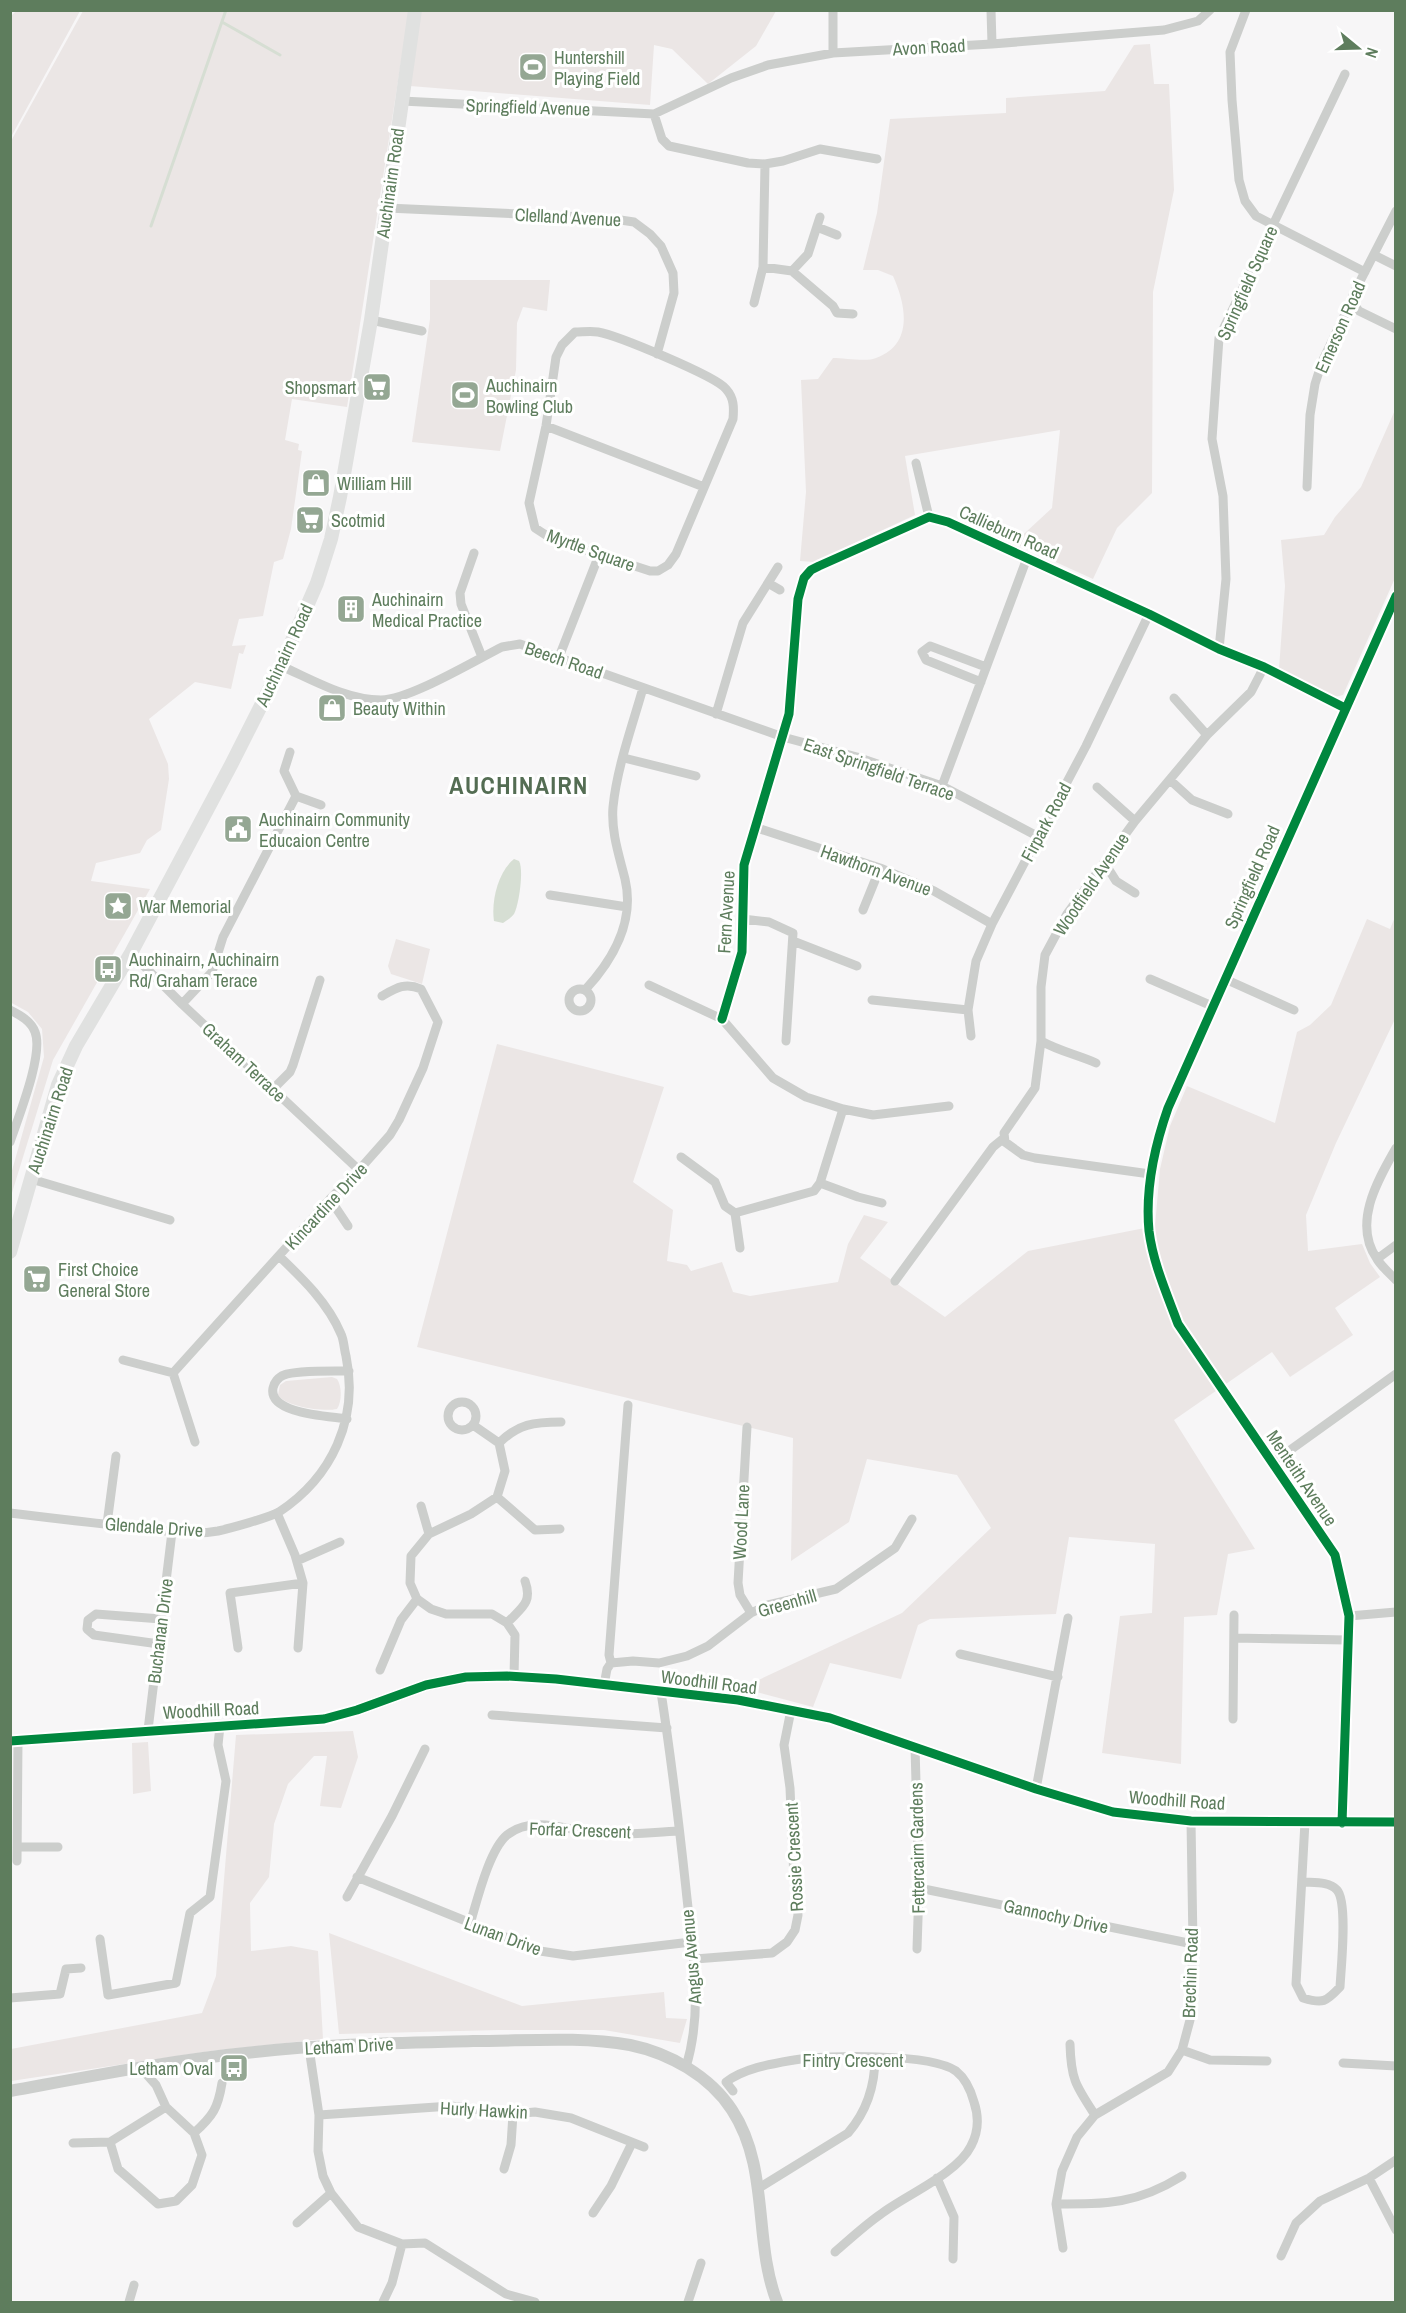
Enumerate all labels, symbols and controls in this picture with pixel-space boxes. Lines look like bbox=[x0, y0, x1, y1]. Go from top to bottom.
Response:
north arrow bbox=[1328, 18, 1388, 78]
street label: Avon Road bbox=[891, 33, 966, 61]
place label: Huntershill Playing Field bbox=[554, 45, 640, 91]
text: N bbox=[1360, 45, 1384, 61]
sports icon: Huntershill Playing Field bbox=[517, 51, 549, 83]
street label: Springfield Avenue bbox=[465, 92, 591, 122]
street label: Auchinairn Road bbox=[370, 126, 410, 241]
street label: Clelland Avenue bbox=[514, 202, 622, 232]
street label: Springfield Square bbox=[1211, 222, 1283, 344]
street label: Emerson Road bbox=[1309, 277, 1371, 377]
supermarket icon: Shopsmart bbox=[361, 371, 393, 403]
place label: Auchinairn Bowling Club bbox=[485, 373, 573, 419]
place label: Shopsmart bbox=[285, 375, 356, 400]
sports icon: Auchinairn Bowling Club bbox=[449, 379, 481, 411]
shop icon: William Hill bbox=[300, 467, 332, 499]
place label: William Hill bbox=[337, 471, 412, 496]
street label: Callieburn Road bbox=[955, 499, 1063, 565]
supermarket icon: Scotmid bbox=[294, 504, 326, 536]
place label: Scotmid bbox=[331, 508, 385, 533]
street label: Myrtle Square bbox=[544, 523, 638, 577]
place label: Auchinairn Medical Practice bbox=[371, 587, 482, 633]
building icon: Auchinairn Medical Practice bbox=[335, 593, 367, 625]
street label: Auchinairn Road bbox=[249, 600, 319, 711]
street label: Beech Road bbox=[522, 635, 606, 685]
shop icon: Beauty Within bbox=[316, 692, 348, 724]
place label: Beauty Within bbox=[353, 696, 446, 721]
street label: East Springfield Terrace bbox=[800, 731, 958, 807]
district label: AUCHINAIRN bbox=[449, 769, 589, 801]
street label: Firpark Road bbox=[1015, 778, 1077, 866]
place label: Auchinairn Community Educaion Centre bbox=[258, 807, 411, 853]
public building icon: Auchinairn Community Educaion Centre bbox=[222, 813, 254, 845]
street label: Springfield Road bbox=[1218, 821, 1286, 933]
street label: Woodfield Avenue bbox=[1047, 828, 1135, 940]
street label: Hawthorn Avenue bbox=[817, 838, 935, 902]
street label: Fern Avenue bbox=[711, 870, 741, 954]
place icon: War Memorial bbox=[102, 890, 134, 922]
place label: War Memorial bbox=[139, 894, 231, 919]
place label: Auchinairn, Auchinairn Rd/ Graham Terace bbox=[128, 947, 279, 993]
bus stop icon: Auchinairn, Auchinairn Rd/ Graham Terace bbox=[92, 953, 124, 985]
street label: Graham Terrace bbox=[197, 1017, 291, 1107]
street label: Auchinairn Road bbox=[21, 1063, 79, 1177]
street label: Kincardine Drive bbox=[279, 1157, 373, 1255]
place label: First Choice General Store bbox=[58, 1257, 150, 1303]
supermarket icon: First Choice General Store bbox=[21, 1263, 53, 1295]
street label: Menteith Avenue bbox=[1261, 1425, 1343, 1531]
street label: Wood Lane bbox=[727, 1484, 755, 1560]
street label: Glendale Drive bbox=[104, 1511, 204, 1543]
street label: Buchanan Drive bbox=[141, 1577, 179, 1685]
street label: Greenhill bbox=[755, 1583, 819, 1623]
street label: Woodhill Road bbox=[660, 1664, 758, 1700]
street label: Woodhill Road bbox=[162, 1695, 260, 1725]
street label: Fettercairn Gardens bbox=[903, 1782, 931, 1914]
street label: Woodhill Road bbox=[1128, 1784, 1226, 1816]
street label: Rossie Crescent bbox=[779, 1802, 809, 1912]
street label: Forfar Crescent bbox=[529, 1816, 631, 1844]
street label: Gannochy Drive bbox=[1001, 1893, 1111, 1939]
street label: Angus Avenue bbox=[674, 1909, 708, 2006]
street label: Lunan Drive bbox=[461, 1911, 545, 1961]
street label: Brechin Road bbox=[1176, 1927, 1204, 2019]
street label: Letham Drive bbox=[304, 2031, 394, 2061]
street label: Fintry Crescent bbox=[803, 2048, 903, 2073]
bus stop icon: Letham Oval bbox=[218, 2052, 250, 2084]
place label: Letham Oval bbox=[129, 2056, 213, 2081]
street label: Hurly Hawkin bbox=[440, 2095, 528, 2125]

